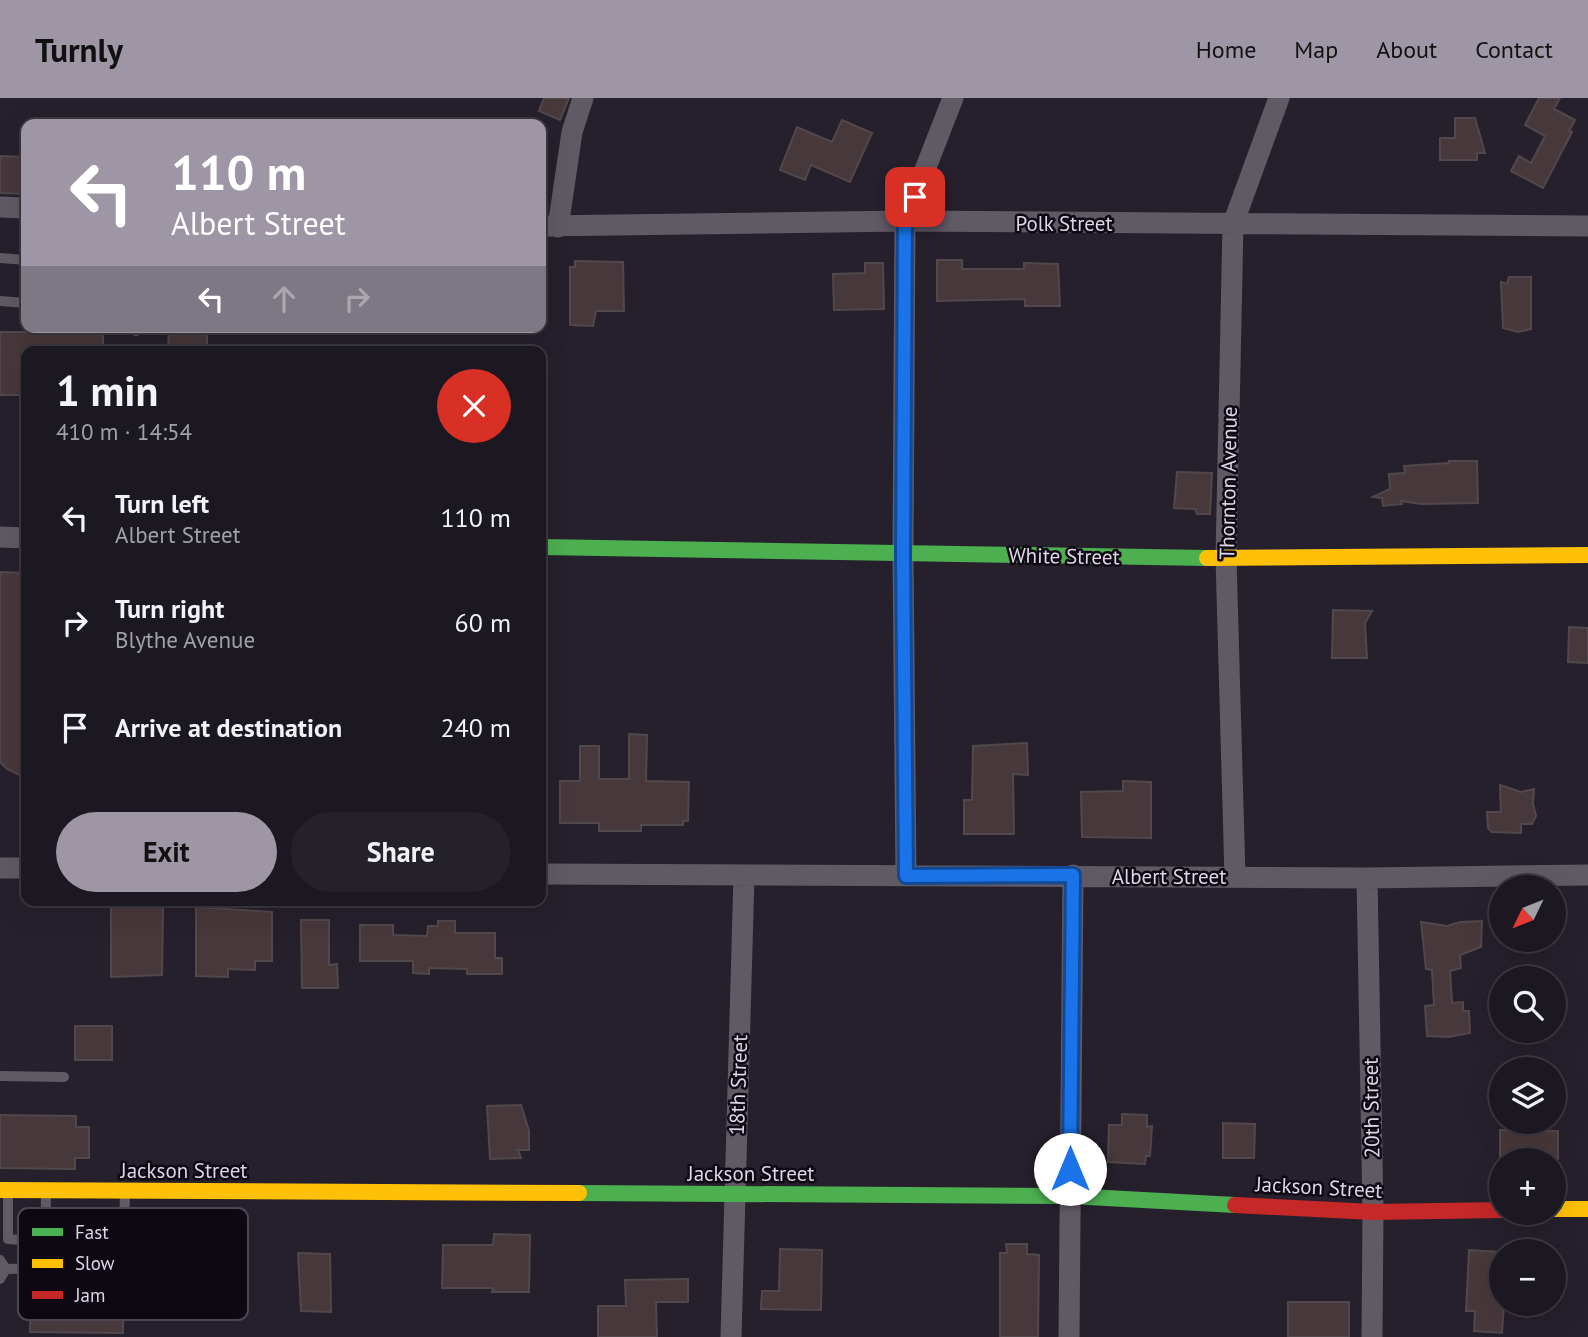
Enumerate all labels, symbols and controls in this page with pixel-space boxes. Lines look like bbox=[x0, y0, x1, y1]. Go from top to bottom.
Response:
text: Turnly bbox=[35, 28, 123, 71]
text: Home bbox=[1196, 34, 1256, 65]
text: Map bbox=[1294, 34, 1338, 65]
text: About bbox=[1376, 34, 1437, 65]
text: Contact bbox=[1475, 34, 1553, 65]
text: 110 m bbox=[171, 140, 306, 204]
icon: left bbox=[56, 147, 147, 238]
pin bbox=[885, 167, 945, 227]
icon: arrive bbox=[896, 178, 934, 216]
text: Albert Street bbox=[171, 202, 346, 244]
street label: Polk Street bbox=[1015, 210, 1113, 237]
icon: left bbox=[192, 280, 230, 318]
icon: ahead bbox=[265, 280, 303, 318]
icon: right bbox=[338, 280, 376, 318]
text: 1 min bbox=[56, 363, 158, 418]
button: close bbox=[437, 369, 511, 443]
street label: Thornton Avenue bbox=[1213, 406, 1243, 560]
text: 410 m · 14:54 bbox=[56, 417, 192, 446]
text: Turn left bbox=[115, 487, 209, 520]
icon: left bbox=[56, 499, 94, 537]
text: 110 m bbox=[440, 501, 511, 534]
text: Albert Street bbox=[115, 520, 240, 549]
street label: White Street bbox=[1008, 542, 1120, 570]
text: Turn right bbox=[115, 592, 224, 625]
icon: right bbox=[56, 604, 94, 642]
text: 60 m bbox=[455, 606, 511, 639]
text: Blythe Avenue bbox=[115, 625, 255, 654]
icon: arrive bbox=[56, 709, 94, 747]
text: Arrive at destination bbox=[115, 711, 342, 744]
text: 240 m bbox=[440, 711, 511, 744]
button: Exit bbox=[56, 812, 277, 892]
button: Share bbox=[291, 812, 511, 892]
street label: Albert Street bbox=[1112, 863, 1226, 890]
north arrow bbox=[1489, 875, 1566, 952]
map controls bbox=[1489, 875, 1566, 1316]
button: search bbox=[1489, 966, 1566, 1043]
street label: 18th Street bbox=[723, 1034, 753, 1136]
street label: 20th Street bbox=[1357, 1057, 1385, 1159]
button: layers bbox=[1489, 1057, 1566, 1134]
position arrow bbox=[1033, 1132, 1107, 1206]
button: + bbox=[1489, 1148, 1566, 1225]
street label: Jackson Street bbox=[120, 1157, 247, 1184]
street label: Jackson Street bbox=[687, 1160, 814, 1187]
street label: Jackson Street bbox=[1254, 1170, 1383, 1204]
legend bbox=[18, 1208, 248, 1320]
text: Fast bbox=[75, 1220, 109, 1244]
button: − bbox=[1489, 1239, 1566, 1316]
text: Slow bbox=[75, 1251, 115, 1275]
text: Jam bbox=[74, 1283, 105, 1307]

